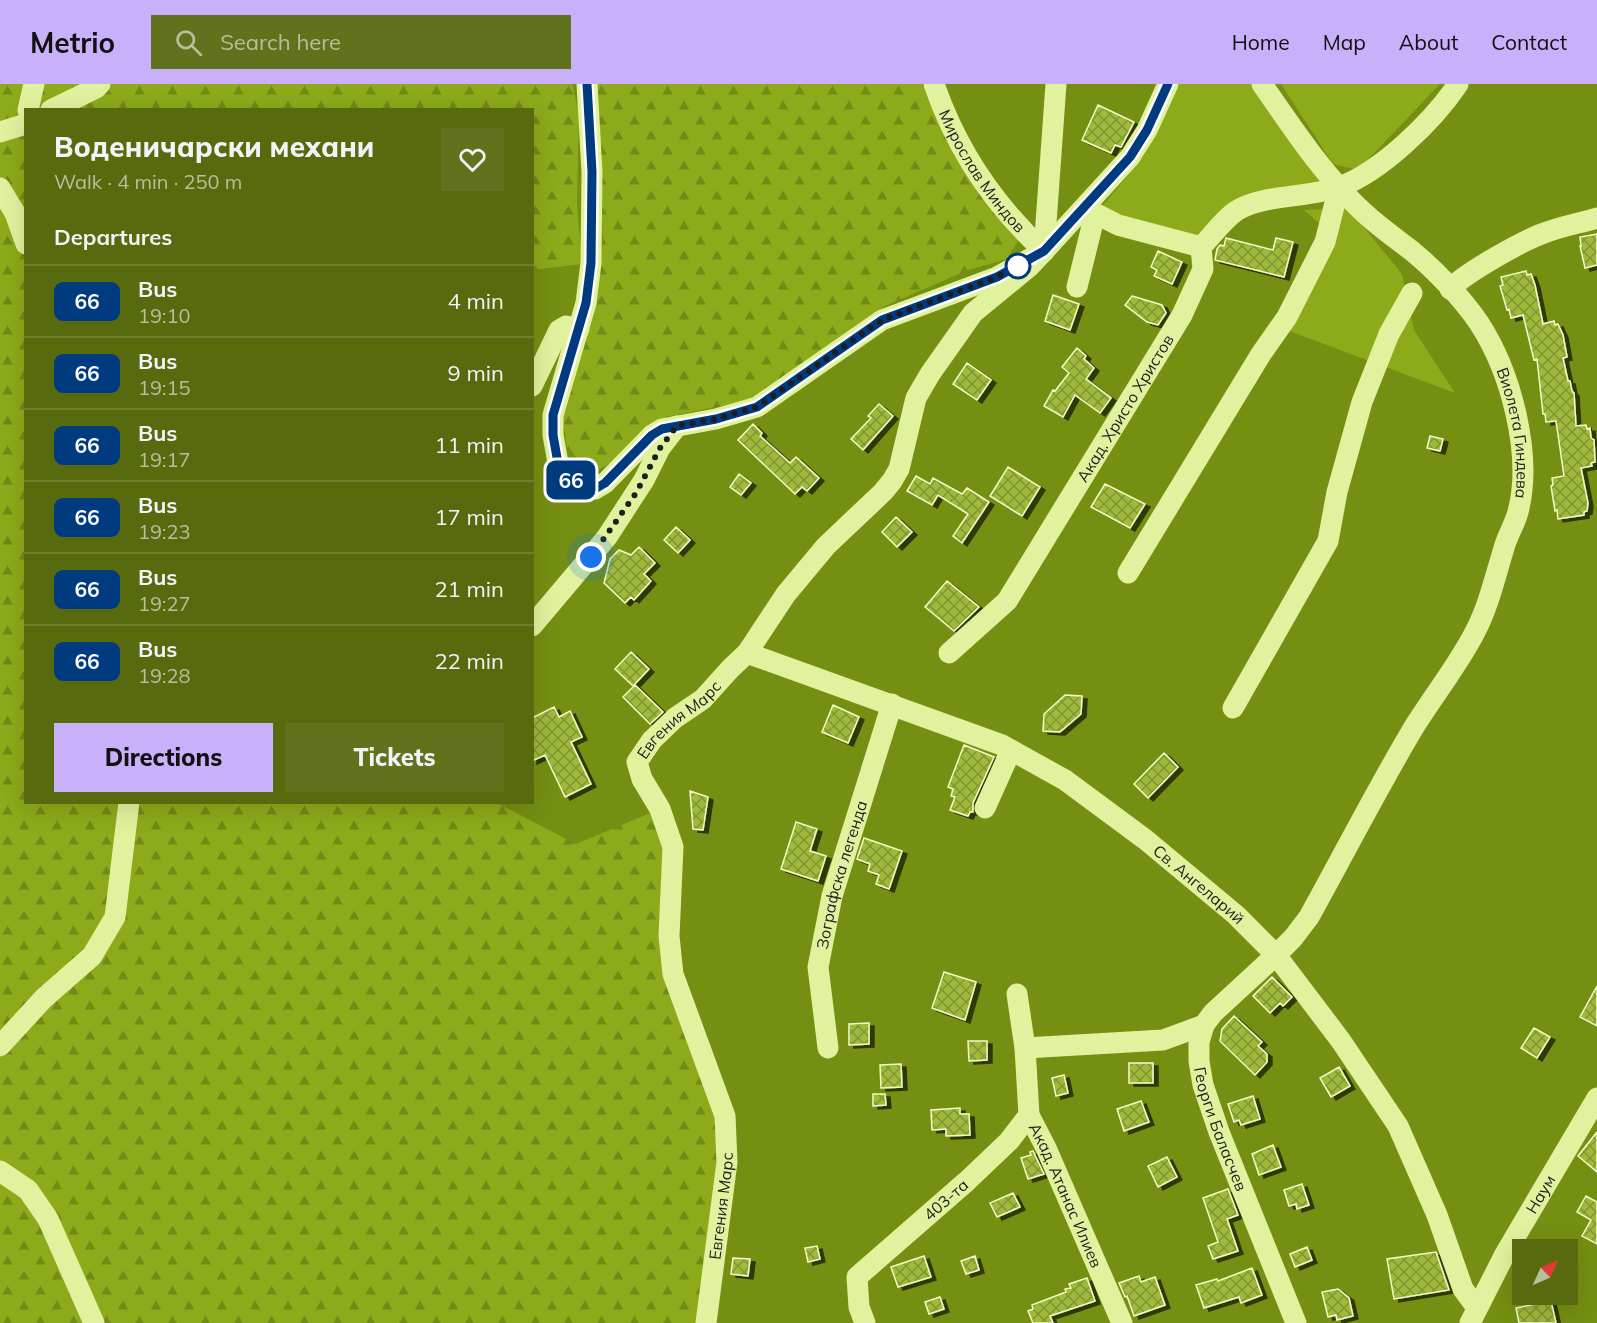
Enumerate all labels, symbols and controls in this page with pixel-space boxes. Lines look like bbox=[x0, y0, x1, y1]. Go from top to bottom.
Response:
search box bbox=[151, 15, 571, 69]
text: Metrio bbox=[30, 25, 115, 60]
icon: search bbox=[172, 26, 205, 59]
text: Search here bbox=[220, 28, 341, 56]
text: Home bbox=[1232, 29, 1290, 55]
text: Map bbox=[1323, 29, 1366, 55]
text: About bbox=[1399, 29, 1458, 55]
text: Contact bbox=[1491, 29, 1567, 55]
street label: Мирослав Миндов bbox=[935, 106, 1030, 237]
button: heart bbox=[441, 128, 504, 191]
text: Воденичарски механи bbox=[54, 129, 374, 164]
text: Walk · 4 min · 250 m bbox=[54, 169, 242, 194]
text: Departures bbox=[54, 223, 172, 251]
unlabelled marker bbox=[1005, 253, 1031, 279]
text: Bus bbox=[138, 275, 177, 303]
text: 4 min bbox=[448, 287, 504, 315]
text: 66 bbox=[74, 288, 100, 314]
text: 19:10 bbox=[138, 303, 191, 328]
street label: Акад. Христо Христов bbox=[1072, 331, 1178, 486]
text: Bus bbox=[138, 347, 177, 375]
text: 9 min bbox=[448, 359, 504, 387]
text: 66 bbox=[74, 360, 100, 386]
street label: Виолета Гиндева bbox=[1493, 365, 1533, 500]
text: 19:15 bbox=[138, 375, 191, 400]
text: Bus bbox=[138, 419, 177, 447]
text: 11 min bbox=[434, 431, 504, 459]
text: 66 bbox=[74, 432, 100, 458]
text: 19:17 bbox=[138, 447, 191, 472]
line badge: 66 bbox=[544, 460, 598, 500]
text: 66 bbox=[558, 467, 584, 493]
text: Bus bbox=[138, 491, 177, 519]
text: 17 min bbox=[434, 503, 504, 531]
text: 66 bbox=[74, 504, 100, 530]
text: 19:23 bbox=[138, 519, 191, 544]
your location bbox=[576, 542, 606, 572]
text: Bus bbox=[138, 563, 177, 591]
text: 21 min bbox=[434, 575, 504, 603]
text: 66 bbox=[74, 576, 100, 602]
text: 19:27 bbox=[138, 591, 191, 616]
text: Bus bbox=[138, 635, 177, 663]
text: 22 min bbox=[434, 647, 504, 675]
text: 66 bbox=[74, 648, 100, 674]
text: 19:28 bbox=[138, 663, 191, 688]
street label: Евгения Марс bbox=[632, 676, 725, 762]
button: Directions bbox=[54, 723, 273, 792]
button: Tickets bbox=[285, 723, 504, 792]
street label: Зографска легенда bbox=[812, 798, 871, 951]
street label: Св. Ангеларий bbox=[1149, 840, 1249, 928]
street label: Георги Баласчев bbox=[1190, 1065, 1252, 1194]
street label: Акад. Атанас Илиев bbox=[1025, 1119, 1107, 1271]
street label: Евгения Марс bbox=[704, 1152, 737, 1261]
street label: Наум bbox=[1521, 1171, 1560, 1217]
street label: 403-та bbox=[919, 1175, 972, 1224]
north arrow bbox=[1512, 1239, 1578, 1305]
map controls bbox=[1512, 1239, 1578, 1305]

